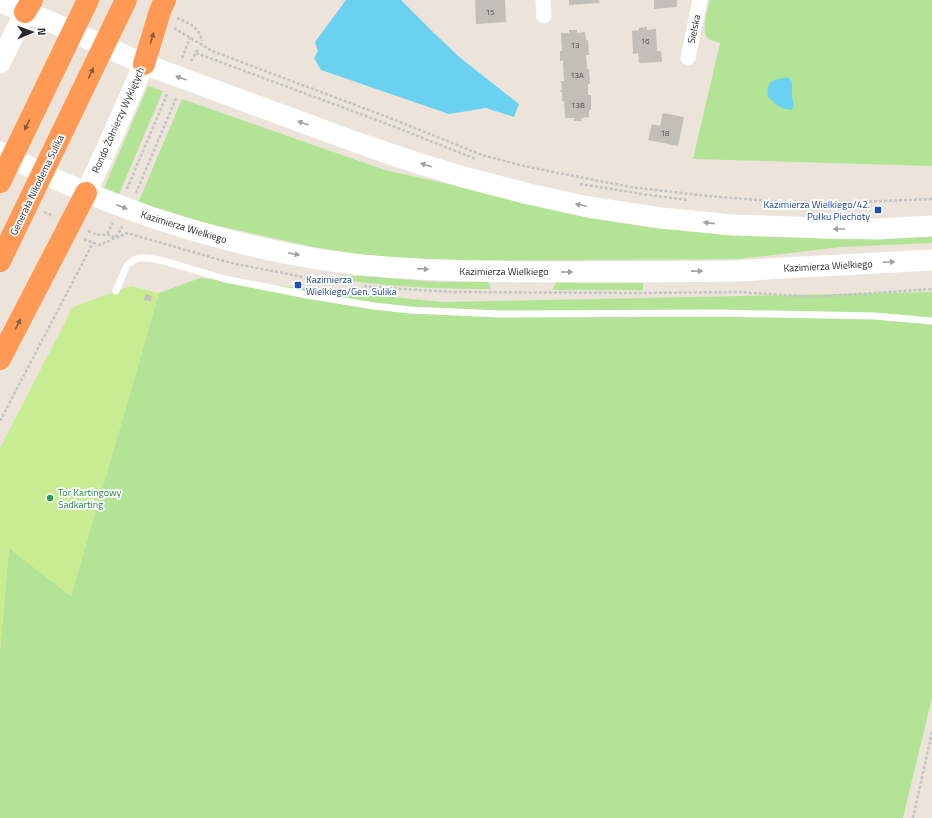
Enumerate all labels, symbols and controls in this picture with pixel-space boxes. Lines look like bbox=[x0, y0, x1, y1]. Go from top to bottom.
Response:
house number: 15 bbox=[486, 6, 495, 18]
north arrow bbox=[12, 12, 52, 52]
street label: Sielska bbox=[684, 13, 704, 45]
text: N bbox=[34, 28, 50, 36]
one-way arrow bbox=[149, 31, 155, 43]
house number: 16 bbox=[641, 35, 650, 47]
house number: 13 bbox=[571, 39, 579, 51]
street label: Rondo Żołnierzy Wyklętych bbox=[88, 65, 148, 175]
one-way arrow bbox=[88, 67, 94, 79]
house number: 13A bbox=[570, 69, 584, 81]
one-way arrow bbox=[174, 74, 186, 80]
house number: 13B bbox=[571, 99, 585, 111]
one-way arrow bbox=[296, 119, 308, 125]
one-way arrow bbox=[24, 120, 30, 131]
house number: 18 bbox=[661, 127, 670, 139]
street label: Generała Nikodema Sulika bbox=[6, 132, 68, 238]
one-way arrow bbox=[419, 162, 431, 168]
place label: Kazimierza Wielkiego/42. Pułku Piechoty bbox=[763, 197, 870, 224]
one-way arrow bbox=[574, 202, 587, 208]
one-way arrow bbox=[116, 204, 128, 210]
marker: Kazimierza Wielkiego/42. Pułku Piechoty bbox=[873, 205, 883, 215]
street label: Kazimierza Wielkiego bbox=[139, 207, 229, 247]
one-way arrow bbox=[703, 219, 715, 226]
one-way arrow bbox=[832, 226, 845, 232]
one-way arrow bbox=[288, 252, 301, 258]
street label: Kazimierza Wielkiego bbox=[783, 256, 873, 276]
one-way arrow bbox=[883, 259, 895, 266]
street label: Kazimierza Wielkiego bbox=[459, 264, 549, 279]
one-way arrow bbox=[417, 266, 430, 272]
one-way arrow bbox=[691, 268, 704, 274]
one-way arrow bbox=[561, 269, 574, 275]
place label: Kazimierza Wielkiego/Gen. Sulika bbox=[306, 272, 397, 299]
marker: Kazimierza Wielkiego/Gen. Sulika bbox=[293, 280, 303, 290]
one-way arrow bbox=[15, 318, 21, 330]
place label: Tor Kartingowy Sadkarting bbox=[58, 485, 122, 512]
marker: Tor Kartingowy Sadkarting bbox=[45, 493, 55, 503]

